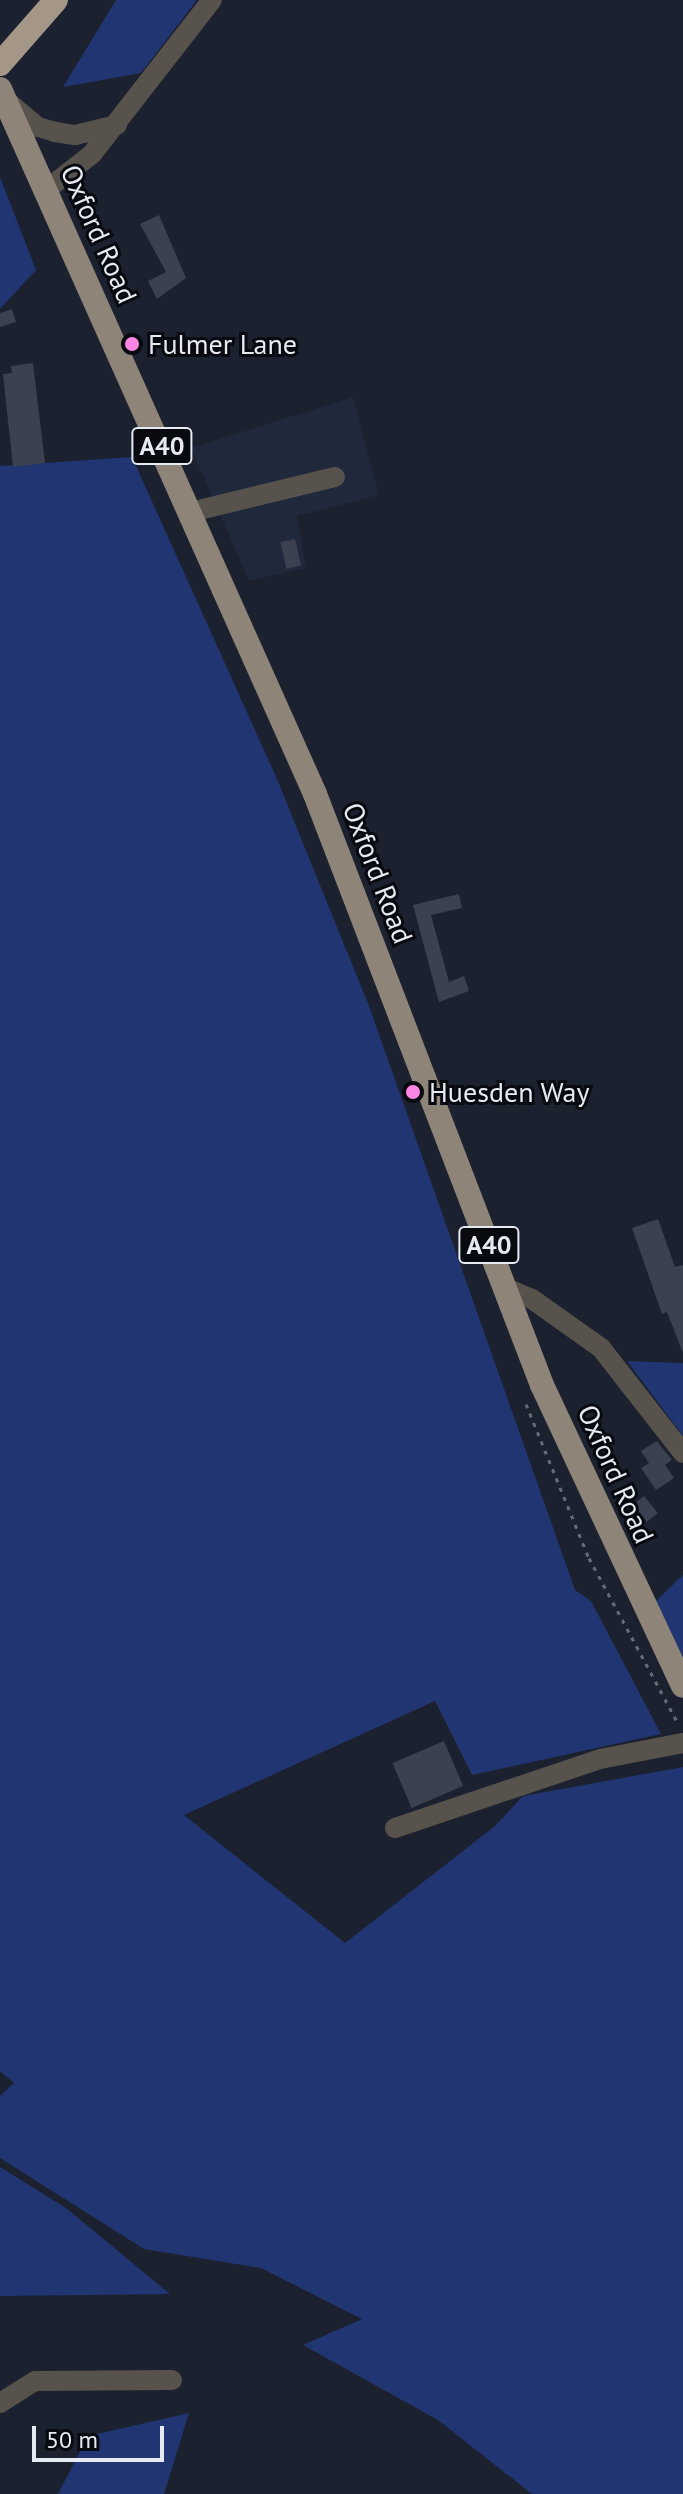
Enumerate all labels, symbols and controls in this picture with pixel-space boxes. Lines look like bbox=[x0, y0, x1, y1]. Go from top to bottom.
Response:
street label: Oxford Road bbox=[54, 160, 144, 308]
place label: Fulmer Lane bbox=[148, 327, 297, 361]
marker: Fulmer Lane bbox=[123, 335, 141, 353]
road number: A40 bbox=[130, 424, 194, 468]
street label: Oxford Road bbox=[336, 798, 420, 948]
place label: Huesden Way bbox=[429, 1075, 590, 1109]
marker: Huesden Way bbox=[404, 1083, 422, 1101]
road number: A40 bbox=[457, 1223, 521, 1267]
street label: Oxford Road bbox=[571, 1400, 661, 1548]
scale bar bbox=[36, 2410, 168, 2460]
text: 50 m bbox=[46, 2424, 98, 2455]

